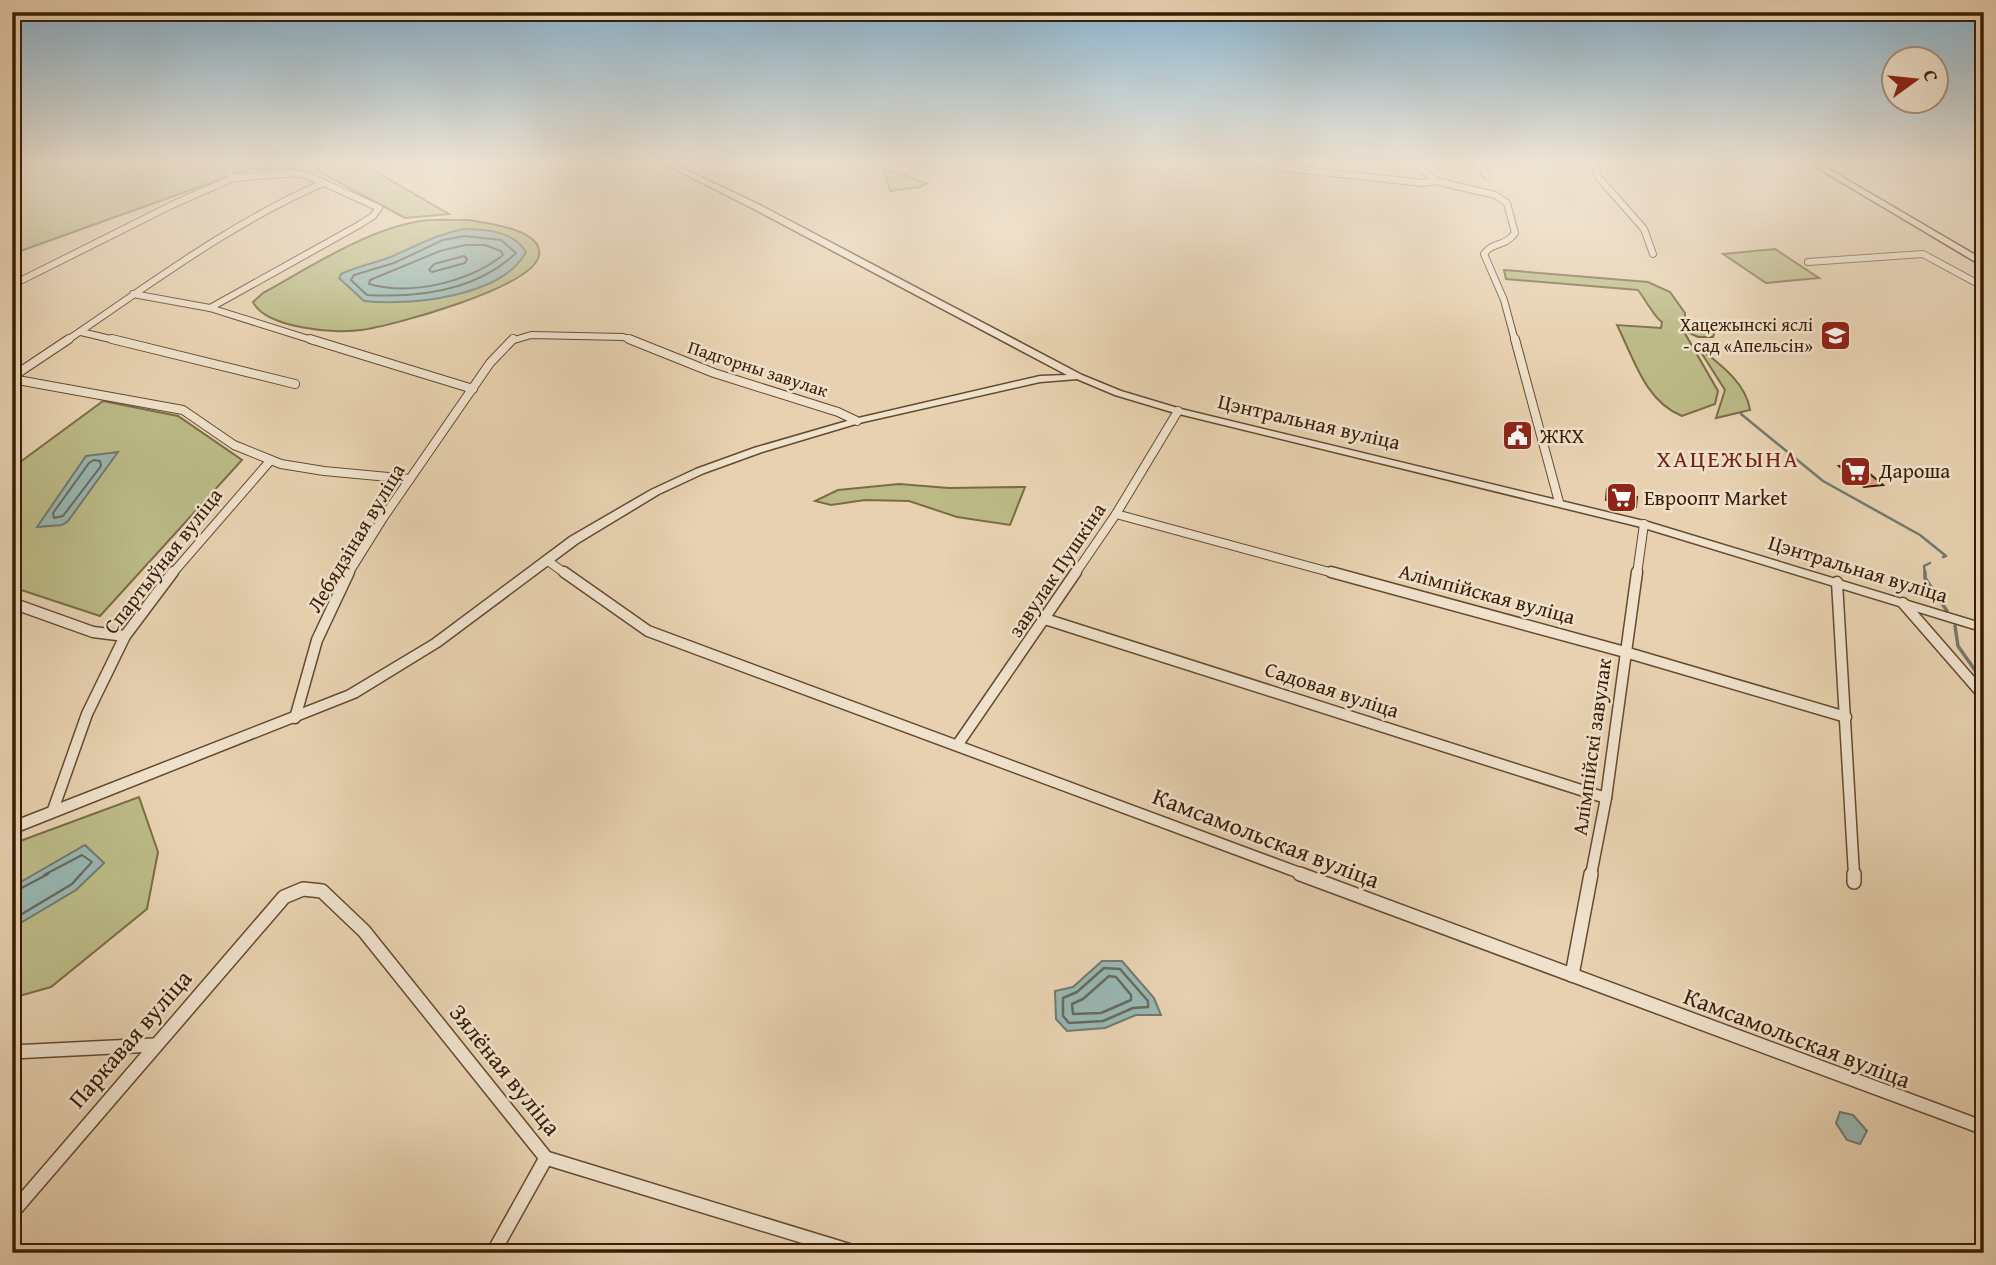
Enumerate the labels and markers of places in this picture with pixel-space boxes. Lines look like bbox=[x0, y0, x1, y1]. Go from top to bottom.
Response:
place label: Хацежынскі яслі - сад «Апельсін» bbox=[1680, 311, 1813, 359]
school or university icon: Хацежынскі яслі - сад «Апельсін» bbox=[1819, 318, 1853, 352]
public building icon: ЖКХ bbox=[1500, 419, 1534, 453]
place label: ЖКХ bbox=[1539, 420, 1585, 451]
supermarket icon: Дароша bbox=[1839, 454, 1873, 488]
place label: Дароша bbox=[1878, 455, 1950, 486]
supermarket icon: Евроопт Market bbox=[1604, 481, 1638, 515]
place label: Евроопт Market bbox=[1644, 482, 1788, 513]

